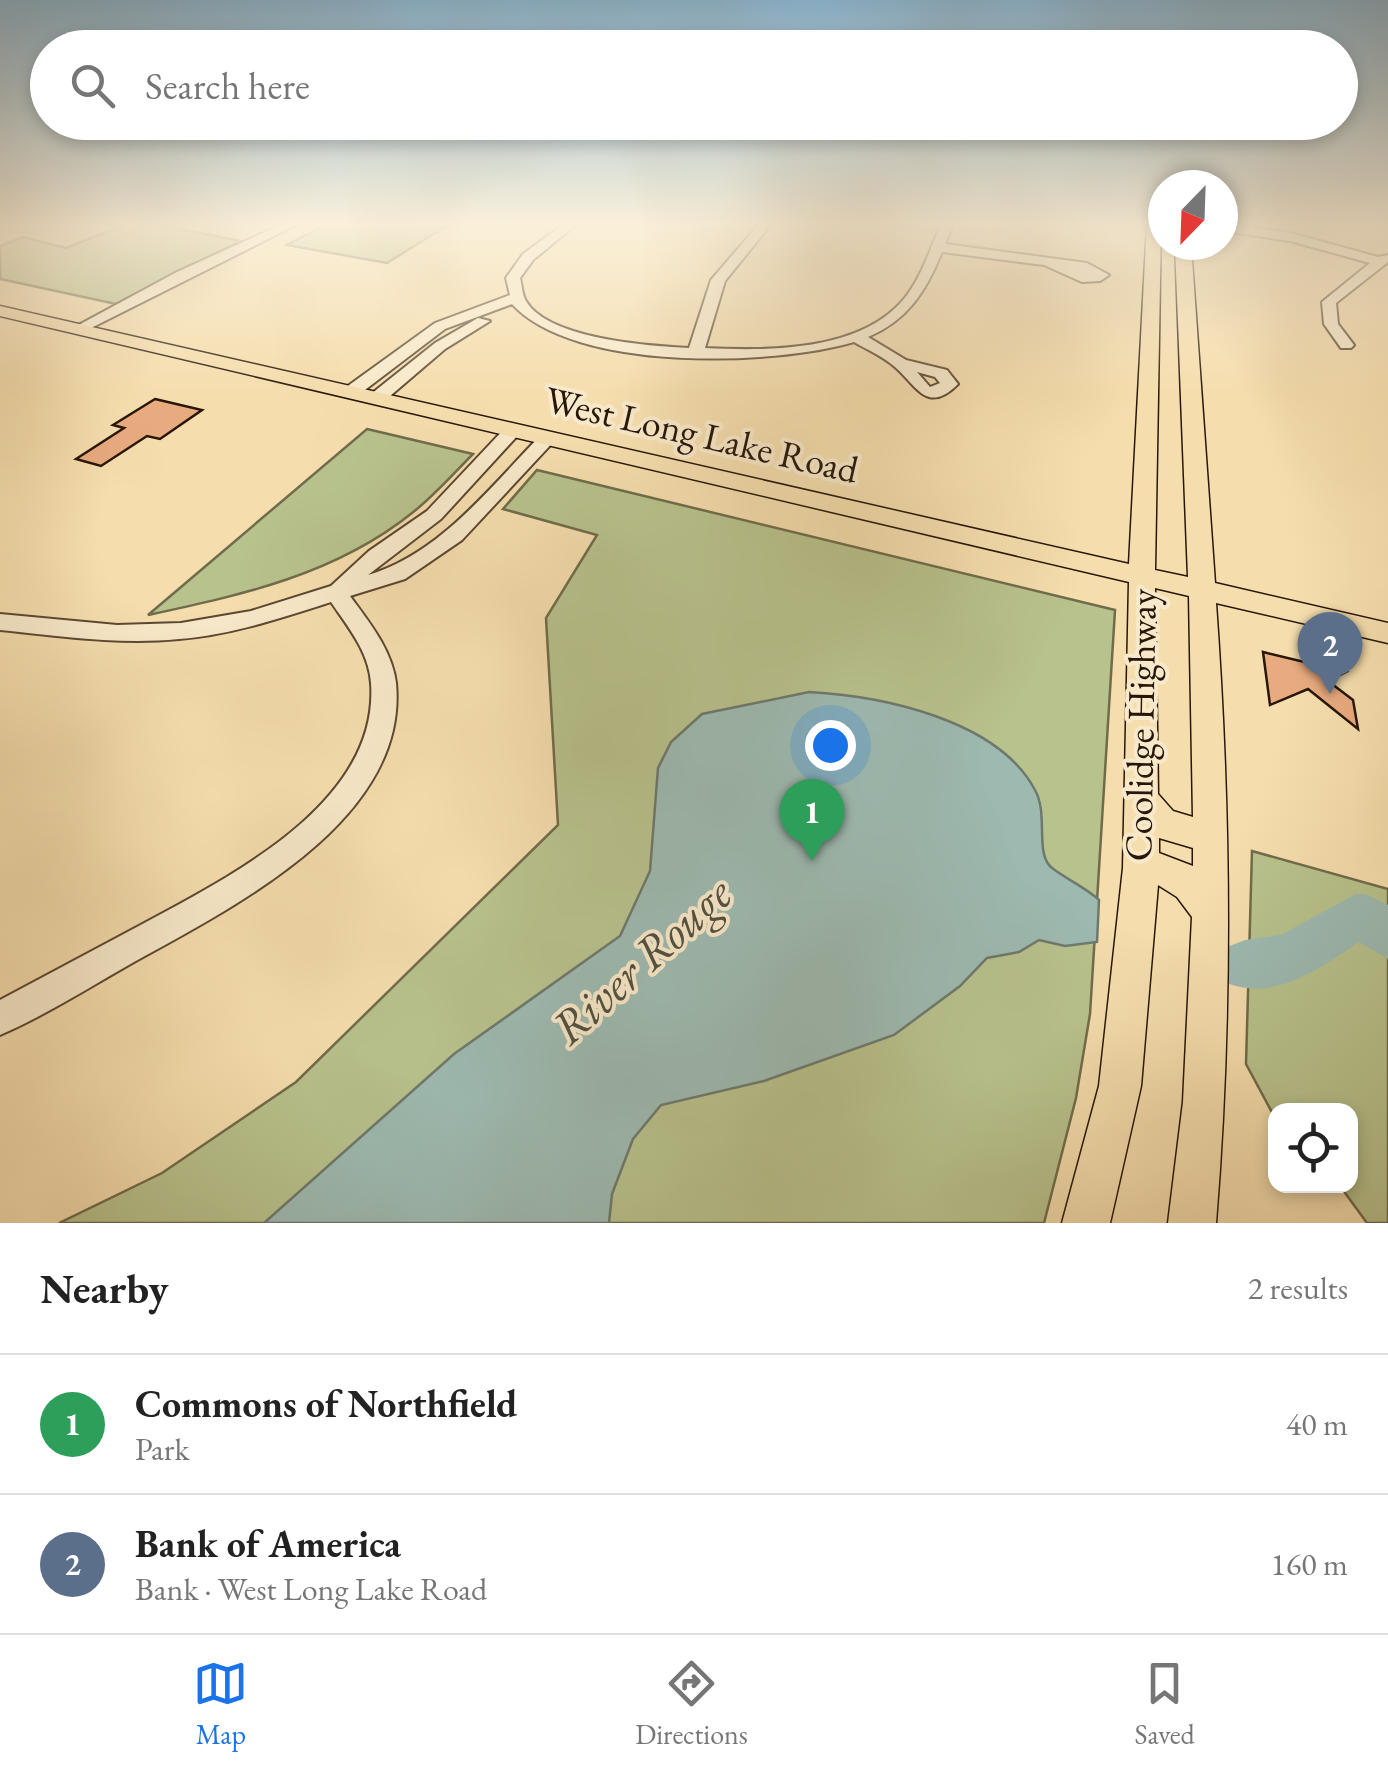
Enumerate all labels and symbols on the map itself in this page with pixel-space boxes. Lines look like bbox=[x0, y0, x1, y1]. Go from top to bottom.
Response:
north arrow bbox=[1148, 170, 1238, 260]
street label: West Long Lake Road bbox=[541, 374, 864, 494]
street label: Coolidge Highway bbox=[1113, 588, 1167, 862]
pin: 2 bbox=[1298, 612, 1362, 694]
your location bbox=[805, 720, 856, 771]
pin: 1 bbox=[780, 778, 844, 861]
water label: River Rouge bbox=[537, 862, 745, 1058]

